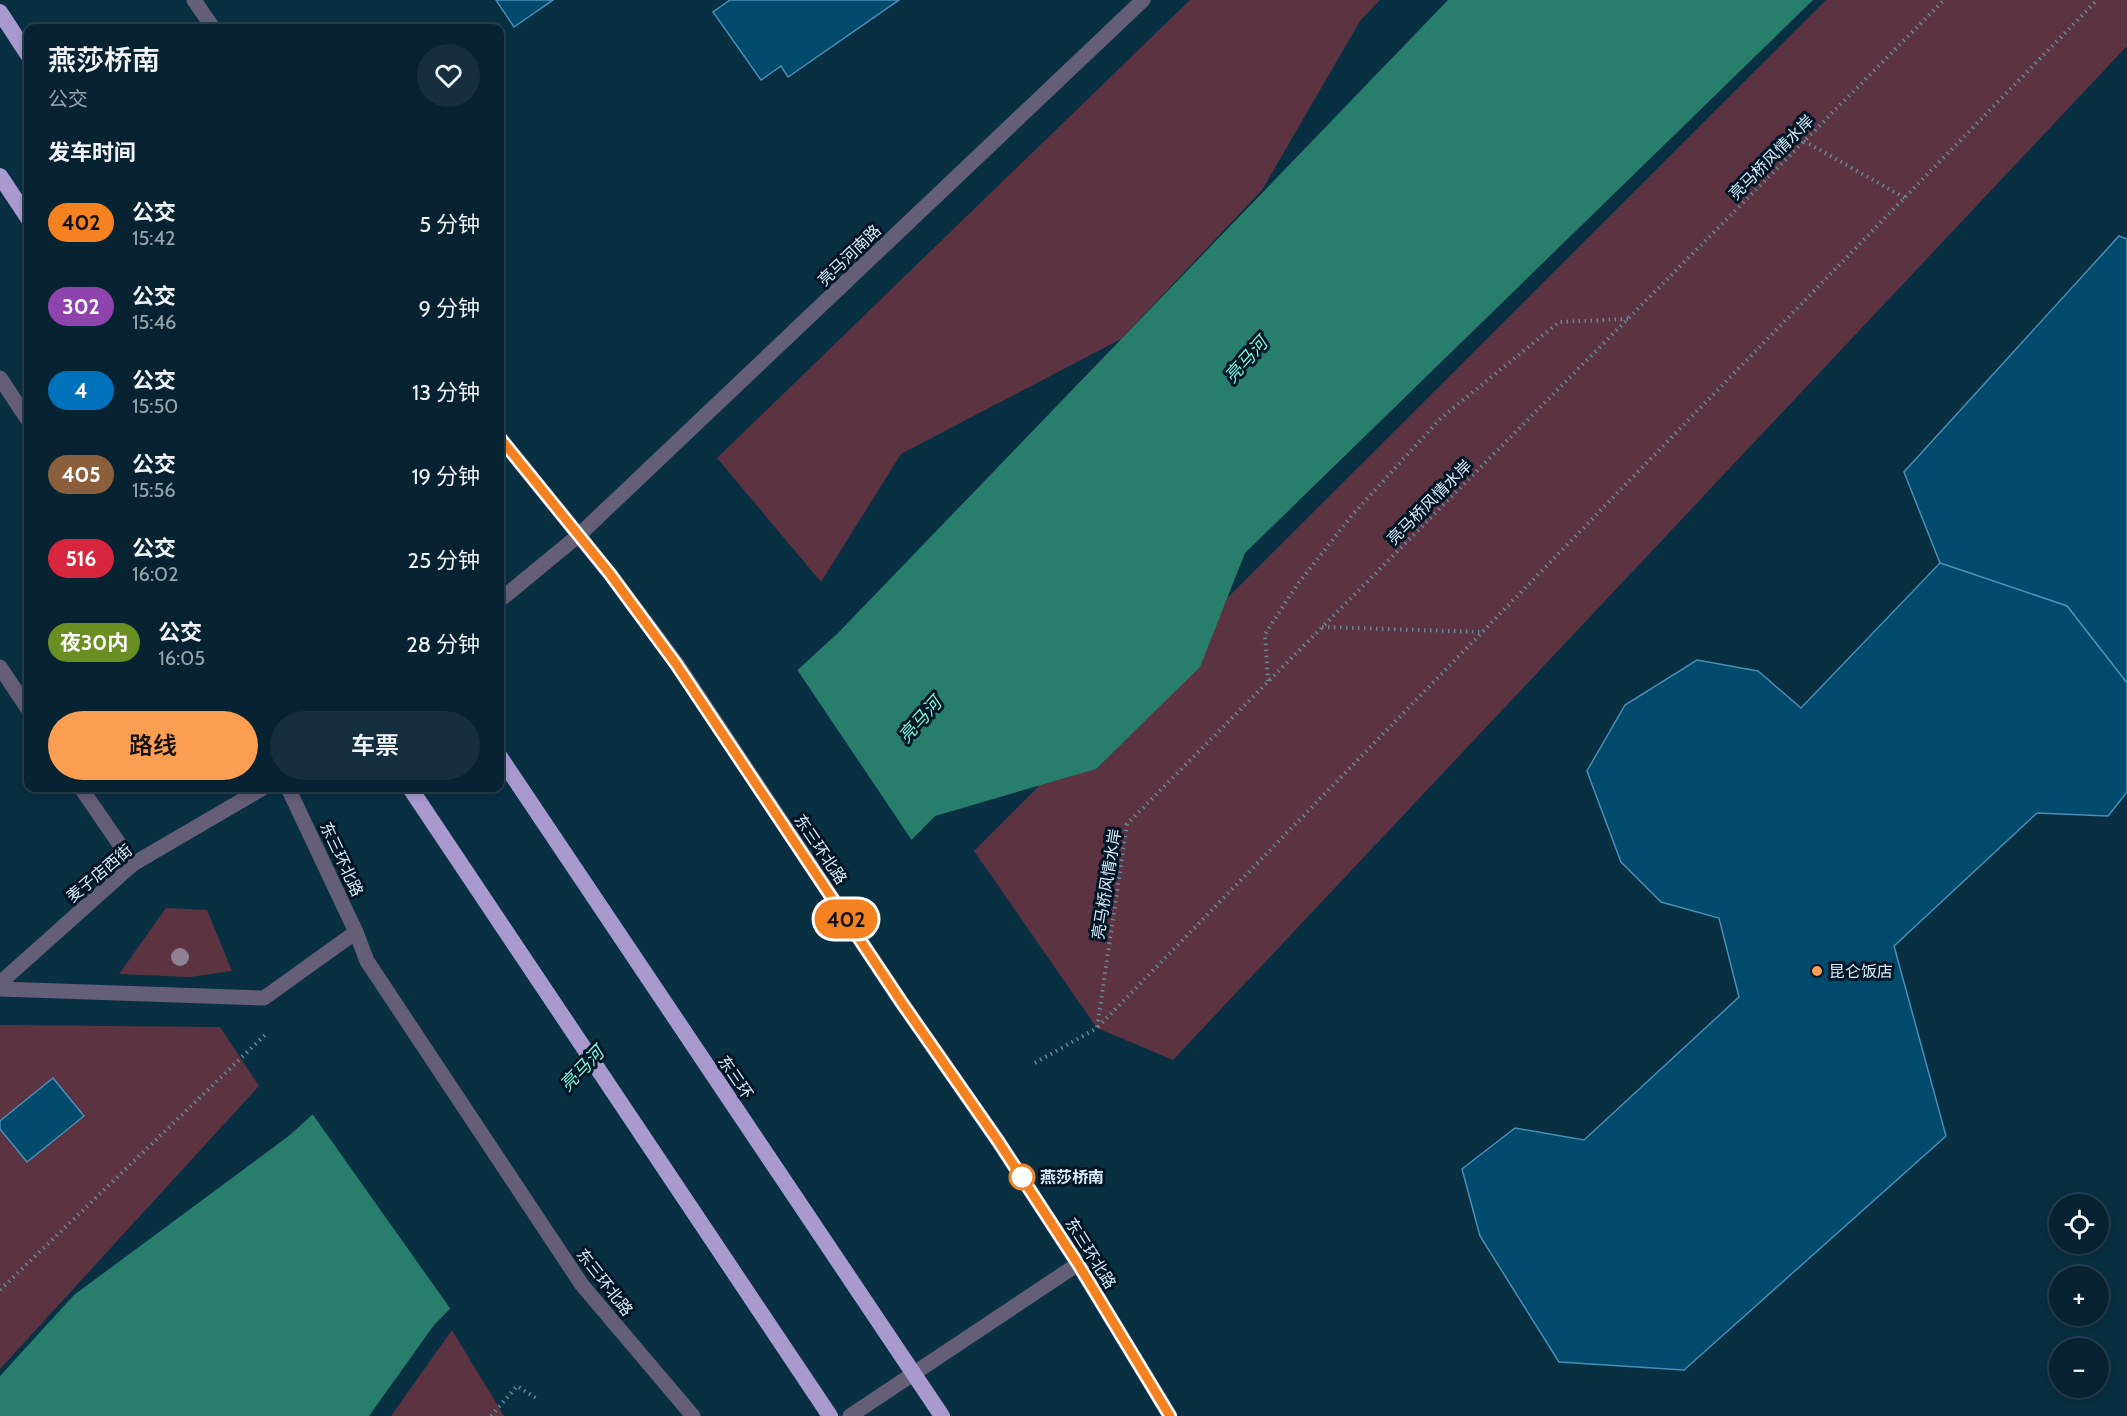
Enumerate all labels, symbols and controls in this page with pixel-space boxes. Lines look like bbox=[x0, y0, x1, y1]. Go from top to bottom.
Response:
text: 燕莎桥南 bbox=[48, 43, 160, 77]
button: heart bbox=[417, 44, 480, 107]
text: 公交 bbox=[48, 87, 88, 111]
street label: 亮马桥风情水岸 bbox=[1725, 111, 1818, 204]
text: 发车时间 bbox=[48, 139, 136, 166]
text: 公交 bbox=[132, 199, 176, 226]
text: 402 bbox=[62, 210, 100, 235]
text: 5 分钟 bbox=[419, 211, 480, 238]
street label: 亮马河南路 bbox=[814, 221, 885, 290]
text: 15:42 bbox=[132, 226, 176, 250]
text: 公交 bbox=[132, 283, 176, 310]
text: 302 bbox=[62, 294, 100, 319]
text: 9 分钟 bbox=[419, 295, 480, 322]
text: 15:46 bbox=[132, 310, 176, 334]
water label: 亮马河 bbox=[1220, 330, 1274, 387]
text: 公交 bbox=[132, 367, 176, 394]
text: 4 bbox=[74, 378, 88, 403]
text: 13 分钟 bbox=[412, 379, 480, 406]
text: 15:50 bbox=[132, 394, 178, 418]
text: 公交 bbox=[132, 451, 176, 478]
street label: 亮马桥风情水岸 bbox=[1383, 456, 1476, 549]
text: 405 bbox=[61, 462, 101, 487]
text: 19 分钟 bbox=[411, 463, 480, 490]
text: 15:56 bbox=[132, 478, 176, 502]
text: 公交 bbox=[132, 535, 176, 562]
text: 516 bbox=[66, 546, 96, 571]
text: 25 分钟 bbox=[408, 547, 480, 574]
text: 16:02 bbox=[132, 562, 178, 586]
text: 公交 bbox=[158, 619, 202, 646]
text: 夜30内 bbox=[60, 630, 128, 655]
text: 28 分钟 bbox=[406, 631, 480, 658]
text: 16:05 bbox=[158, 646, 205, 670]
water label: 亮马河 bbox=[894, 690, 948, 747]
button: 路线 bbox=[48, 711, 258, 780]
button: 车票 bbox=[270, 711, 480, 780]
street label: 东三环北路 bbox=[790, 811, 851, 888]
street label: 东三环北路 bbox=[316, 819, 367, 899]
street label: 亮马桥风情水岸 bbox=[1088, 827, 1125, 941]
street label: 麦子店西街 bbox=[63, 840, 136, 906]
line badge: 402 bbox=[812, 900, 880, 938]
text: 402 bbox=[827, 907, 865, 932]
place label: 昆仑饭店 bbox=[1829, 962, 1893, 981]
marker: 昆仑饭店 bbox=[1810, 964, 1824, 978]
water label: 亮马河 bbox=[555, 1040, 611, 1096]
street label: 东三环 bbox=[714, 1052, 757, 1102]
marker: 燕莎桥南 bbox=[1009, 1164, 1035, 1190]
place label: 燕莎桥南 bbox=[1040, 1168, 1104, 1187]
map controls bbox=[2049, 1194, 2109, 1398]
button: locate bbox=[2049, 1194, 2109, 1254]
street label: 东三环北路 bbox=[1061, 1214, 1120, 1292]
street label: 东三环北路 bbox=[572, 1245, 637, 1320]
button: + bbox=[2049, 1266, 2109, 1326]
button: − bbox=[2049, 1338, 2109, 1398]

